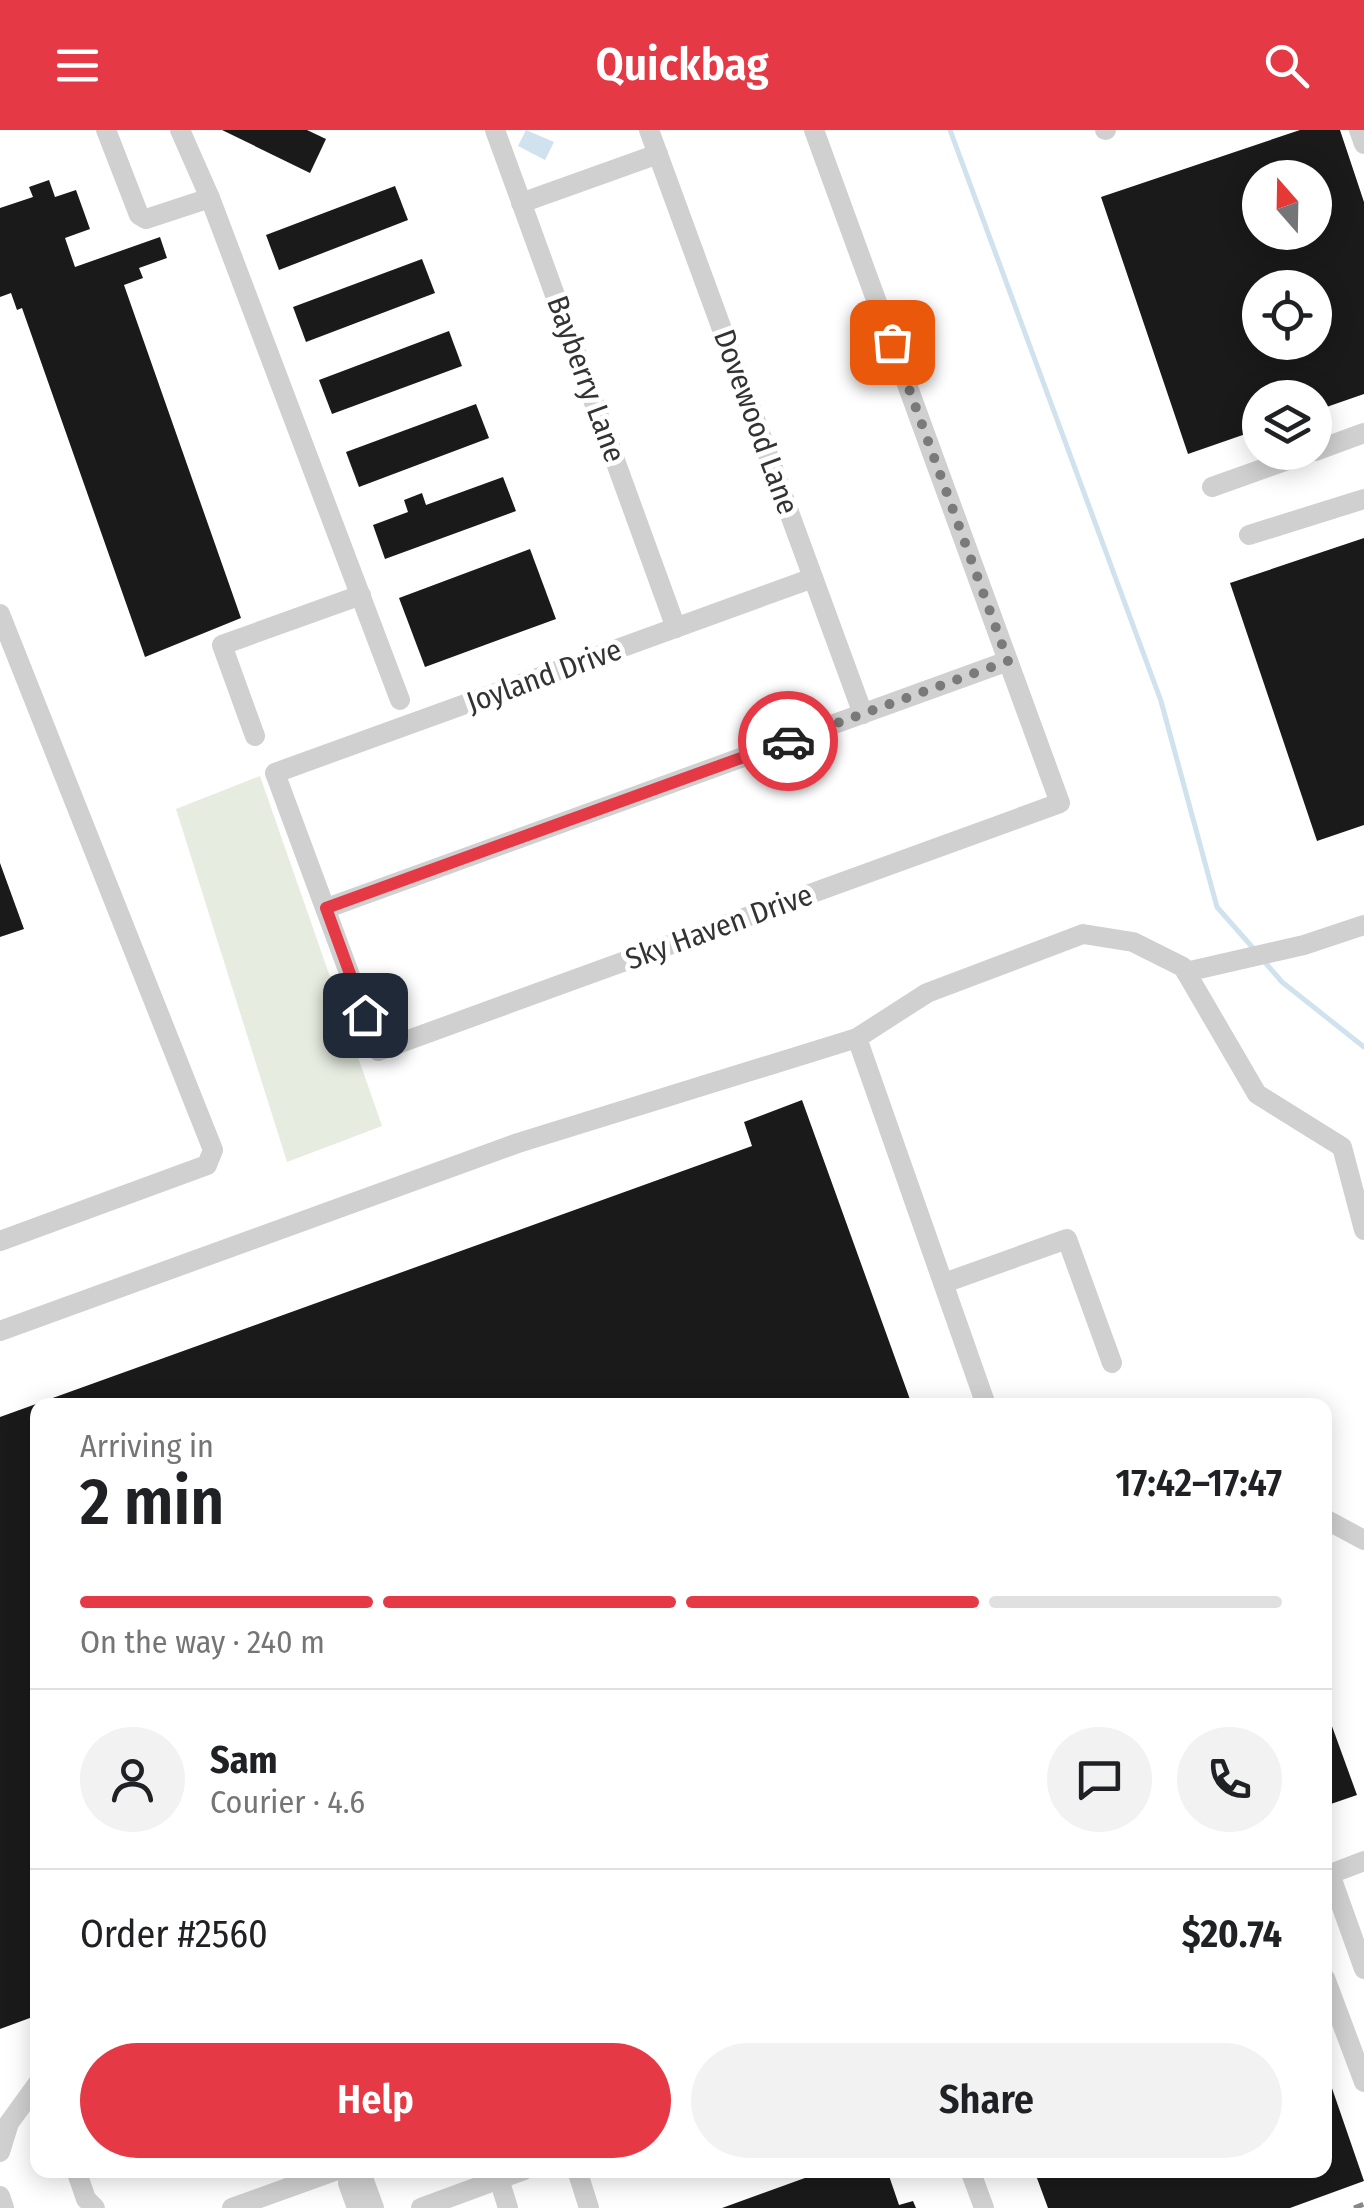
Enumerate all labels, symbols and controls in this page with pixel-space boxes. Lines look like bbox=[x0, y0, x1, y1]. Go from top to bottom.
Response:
icon: menu bbox=[50, 38, 105, 93]
text: Quickbag bbox=[595, 38, 769, 92]
icon: search bbox=[1259, 38, 1314, 93]
north arrow bbox=[1242, 160, 1332, 250]
map controls bbox=[1242, 160, 1332, 470]
button: locate bbox=[1242, 270, 1332, 360]
street label: Bayberry Lane bbox=[539, 291, 633, 467]
pin bbox=[850, 300, 935, 385]
icon: bag bbox=[865, 315, 920, 370]
street label: Dovewood Lane bbox=[706, 325, 806, 519]
button: layers bbox=[1242, 380, 1332, 470]
street label: Joyland Drive bbox=[462, 631, 626, 721]
courier bbox=[738, 691, 838, 791]
icon: car bbox=[761, 714, 816, 769]
street label: Sky Haven Drive bbox=[621, 877, 817, 977]
pin bbox=[323, 973, 408, 1058]
icon: home bbox=[338, 988, 393, 1043]
text: Arriving in bbox=[80, 1427, 214, 1465]
text: 17:42–17:47 bbox=[1116, 1460, 1282, 1506]
text: 2 min bbox=[80, 1463, 224, 1541]
text: On the way · 240 m bbox=[80, 1623, 325, 1661]
button: person bbox=[80, 1727, 185, 1832]
button: chat bbox=[1047, 1727, 1152, 1832]
button: phone bbox=[1177, 1727, 1282, 1832]
text: Sam bbox=[210, 1737, 278, 1783]
text: Courier · 4.6 bbox=[210, 1783, 365, 1821]
text: Order #2560 bbox=[80, 1911, 268, 1957]
text: $20.74 bbox=[1182, 1911, 1282, 1957]
button: Help bbox=[80, 2043, 671, 2158]
button: Share bbox=[691, 2043, 1282, 2158]

